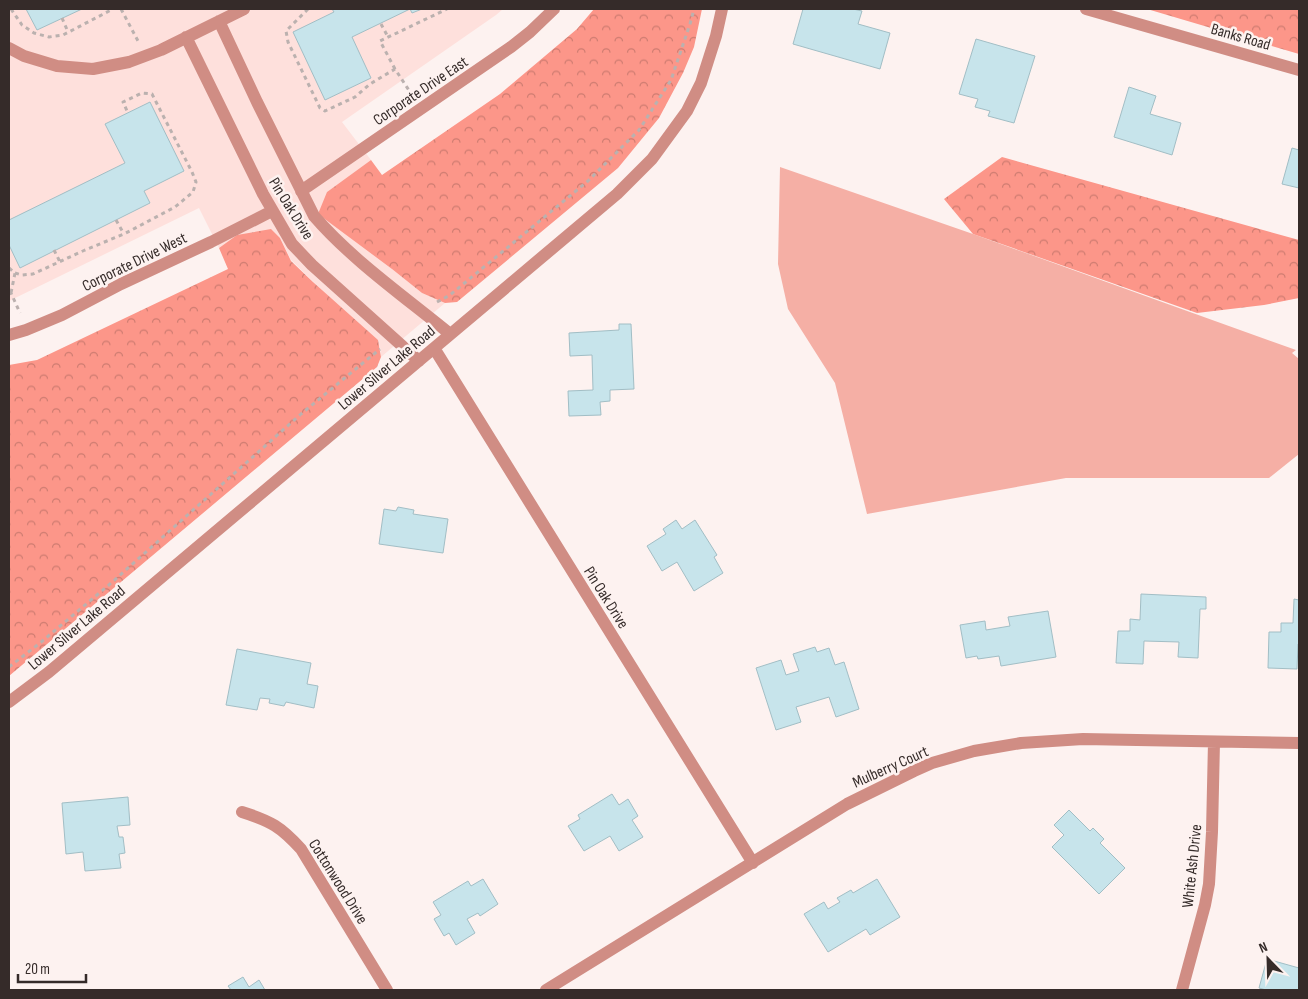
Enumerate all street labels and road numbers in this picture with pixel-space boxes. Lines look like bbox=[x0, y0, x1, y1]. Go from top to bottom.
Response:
street label: Banks Road bbox=[1209, 20, 1273, 55]
street label: Corporate Drive East bbox=[370, 53, 472, 130]
street label: Pin Oak Drive bbox=[264, 174, 317, 243]
street label: Corporate Drive West bbox=[79, 229, 190, 296]
street label: Lower Silver Lake Road bbox=[335, 322, 439, 414]
street label: Pin Oak Drive bbox=[579, 563, 632, 632]
street label: Lower Silver Lake Road bbox=[25, 582, 129, 674]
street label: Mulberry Court bbox=[850, 742, 932, 792]
street label: White Ash Drive bbox=[1179, 823, 1206, 909]
street label: Cottonwood Drive bbox=[304, 836, 371, 928]

